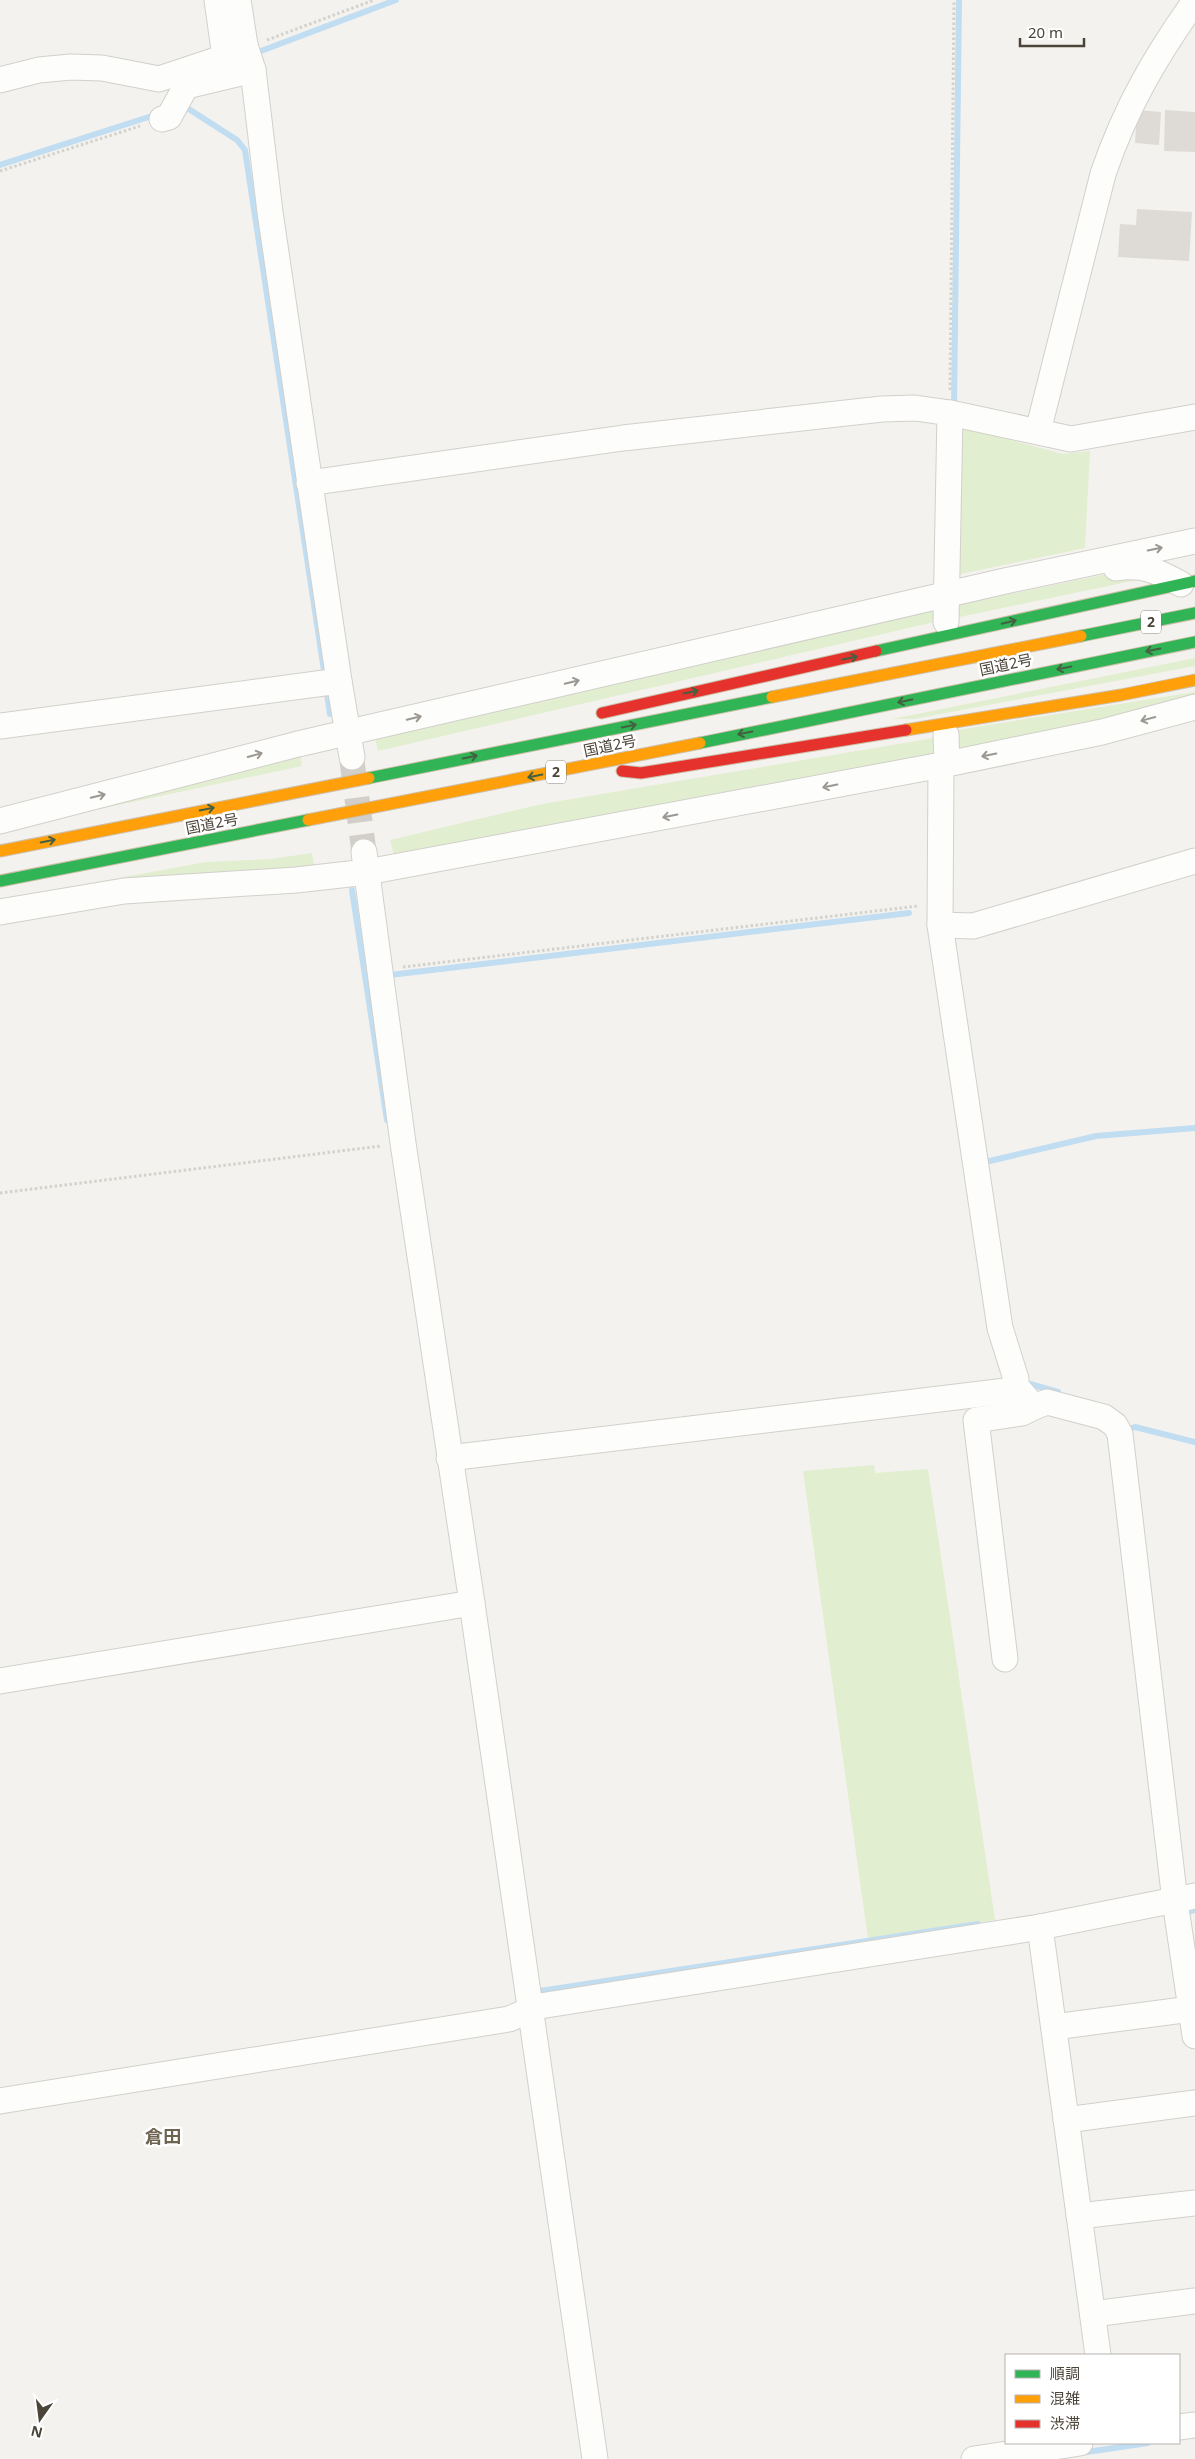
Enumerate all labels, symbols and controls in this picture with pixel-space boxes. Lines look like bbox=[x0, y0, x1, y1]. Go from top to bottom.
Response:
scale bar bbox=[1020, 15, 1084, 47]
text: 20 m bbox=[1028, 22, 1063, 42]
one-way arrow bbox=[1146, 544, 1162, 553]
road number: 2 bbox=[1141, 610, 1161, 634]
one-way arrow bbox=[1000, 617, 1016, 626]
one-way arrow bbox=[1146, 646, 1162, 655]
street label: 国道2号 bbox=[978, 649, 1034, 679]
one-way arrow bbox=[842, 653, 858, 662]
one-way arrow bbox=[1056, 664, 1072, 673]
one-way arrow bbox=[564, 677, 580, 686]
one-way arrow bbox=[683, 687, 699, 696]
one-way arrow bbox=[897, 696, 913, 706]
one-way arrow bbox=[405, 713, 421, 722]
one-way arrow bbox=[1140, 715, 1156, 724]
one-way arrow bbox=[621, 720, 637, 730]
one-way arrow bbox=[738, 729, 754, 738]
street label: 国道2号 bbox=[582, 730, 638, 760]
one-way arrow bbox=[247, 750, 263, 759]
one-way arrow bbox=[982, 751, 998, 760]
one-way arrow bbox=[461, 752, 477, 761]
road number: 2 bbox=[546, 760, 566, 784]
one-way arrow bbox=[527, 772, 543, 781]
one-way arrow bbox=[822, 781, 838, 791]
one-way arrow bbox=[90, 791, 106, 800]
one-way arrow bbox=[199, 804, 215, 814]
street label: 国道2号 bbox=[184, 808, 240, 838]
one-way arrow bbox=[663, 811, 679, 821]
one-way arrow bbox=[39, 836, 55, 845]
district label: 倉田 bbox=[145, 2124, 181, 2148]
legend bbox=[1005, 2354, 1180, 2444]
text: 順調 bbox=[1050, 2363, 1080, 2383]
text: 混雑 bbox=[1050, 2388, 1080, 2408]
north arrow bbox=[15, 2394, 65, 2444]
text: 渋滞 bbox=[1050, 2413, 1080, 2433]
text: N bbox=[29, 2422, 45, 2443]

